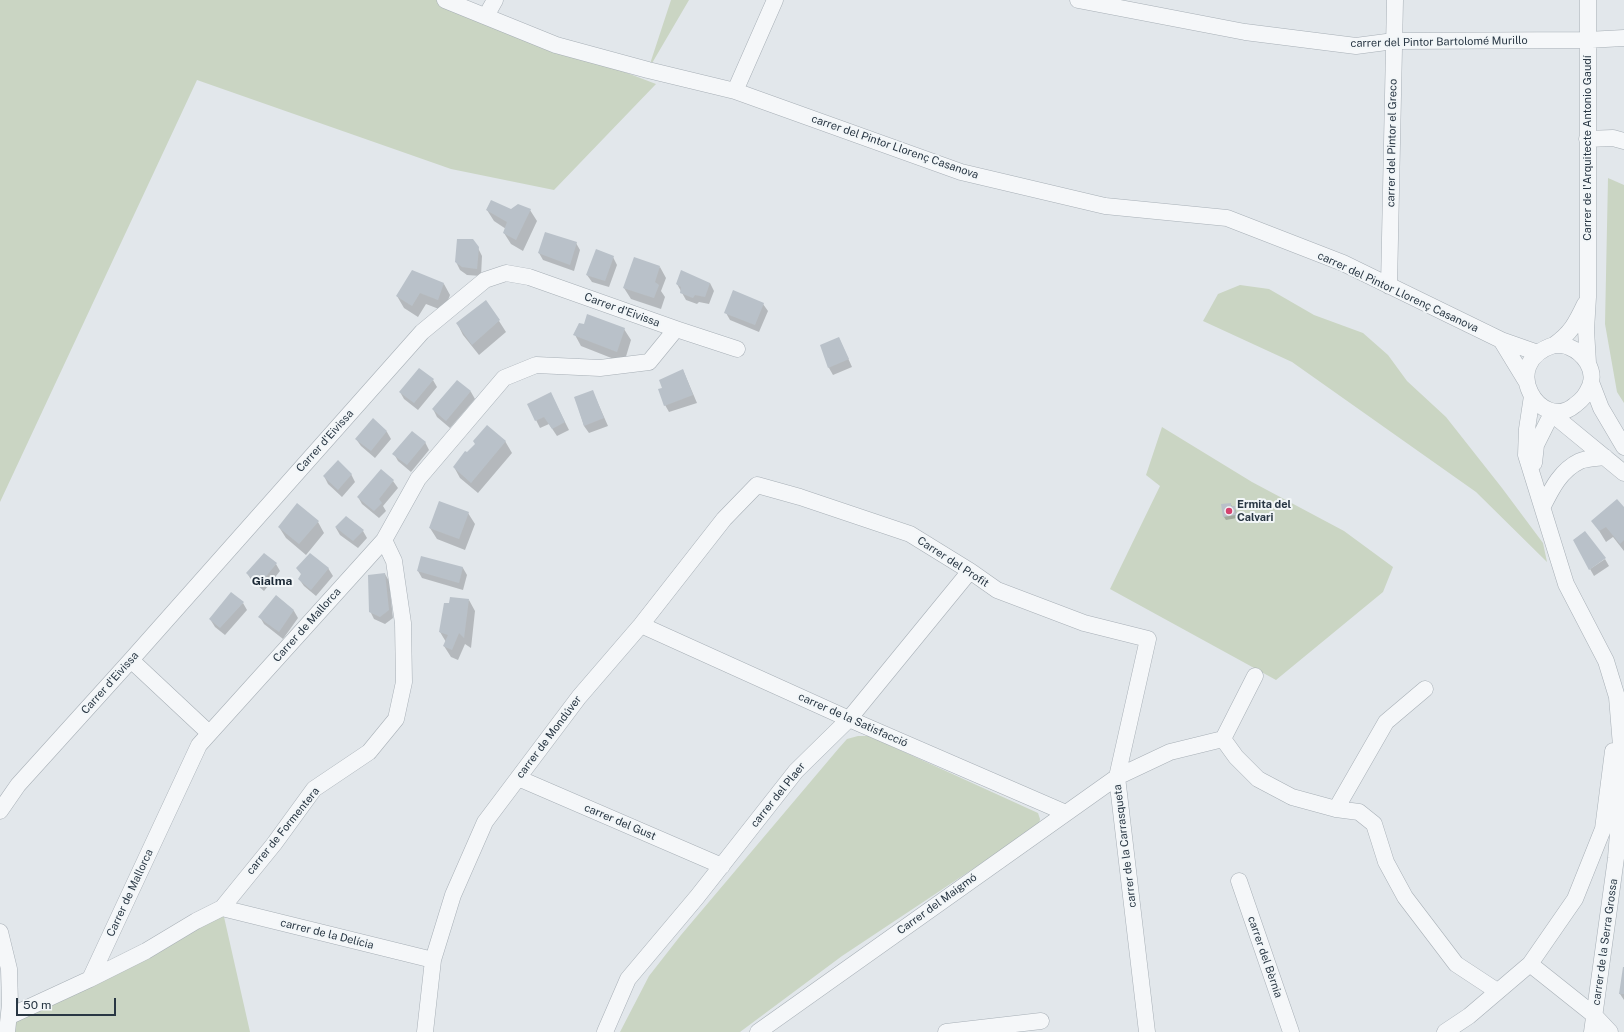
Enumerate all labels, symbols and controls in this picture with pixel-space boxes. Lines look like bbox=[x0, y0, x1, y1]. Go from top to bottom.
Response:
street label: carrer del Pintor Bartolomé Murillo bbox=[1350, 34, 1528, 50]
street label: Carrer de l'Arquitecte Antonio Gaudí bbox=[1581, 55, 1595, 241]
street label: carrer del Pintor el Greco bbox=[1384, 79, 1400, 207]
street label: carrer del Pintor Llorenç Casanova bbox=[810, 112, 980, 182]
street label: carrer del Pintor Llorenç Casanova bbox=[1315, 249, 1481, 335]
street label: Carrer d'Eivissa bbox=[582, 290, 662, 330]
street label: Carrer d'Eivissa bbox=[294, 407, 356, 475]
place label: Ermita del Calvari bbox=[1237, 498, 1291, 524]
marker: Ermita del Calvari bbox=[1224, 506, 1234, 516]
street label: Carrer del Profit bbox=[915, 534, 991, 590]
district label: Gialma bbox=[252, 574, 292, 588]
street label: Carrer de Mallorca bbox=[270, 585, 344, 665]
street label: Carrer d'Eivissa bbox=[79, 649, 141, 717]
street label: carrer de la Satisfacció bbox=[796, 690, 910, 750]
street label: carrer de Mondúver bbox=[514, 693, 584, 781]
street label: carrer del Plaer bbox=[748, 760, 808, 830]
street label: carrer de la Carrasqueta bbox=[1111, 784, 1139, 908]
street label: carrer de Formentera bbox=[244, 785, 322, 877]
street label: carrer del Gust bbox=[582, 801, 658, 843]
street label: Carrer de Mallorca bbox=[104, 847, 156, 939]
street label: Carrer del Maigmó bbox=[895, 871, 979, 937]
street label: carrer de la Serra Grossa bbox=[1590, 878, 1620, 1006]
street label: carrer del Bèrnia bbox=[1245, 914, 1285, 1000]
street label: carrer de la Delícia bbox=[279, 916, 375, 952]
scale bar bbox=[18, 990, 118, 1016]
text: 50 m bbox=[23, 998, 51, 1012]

